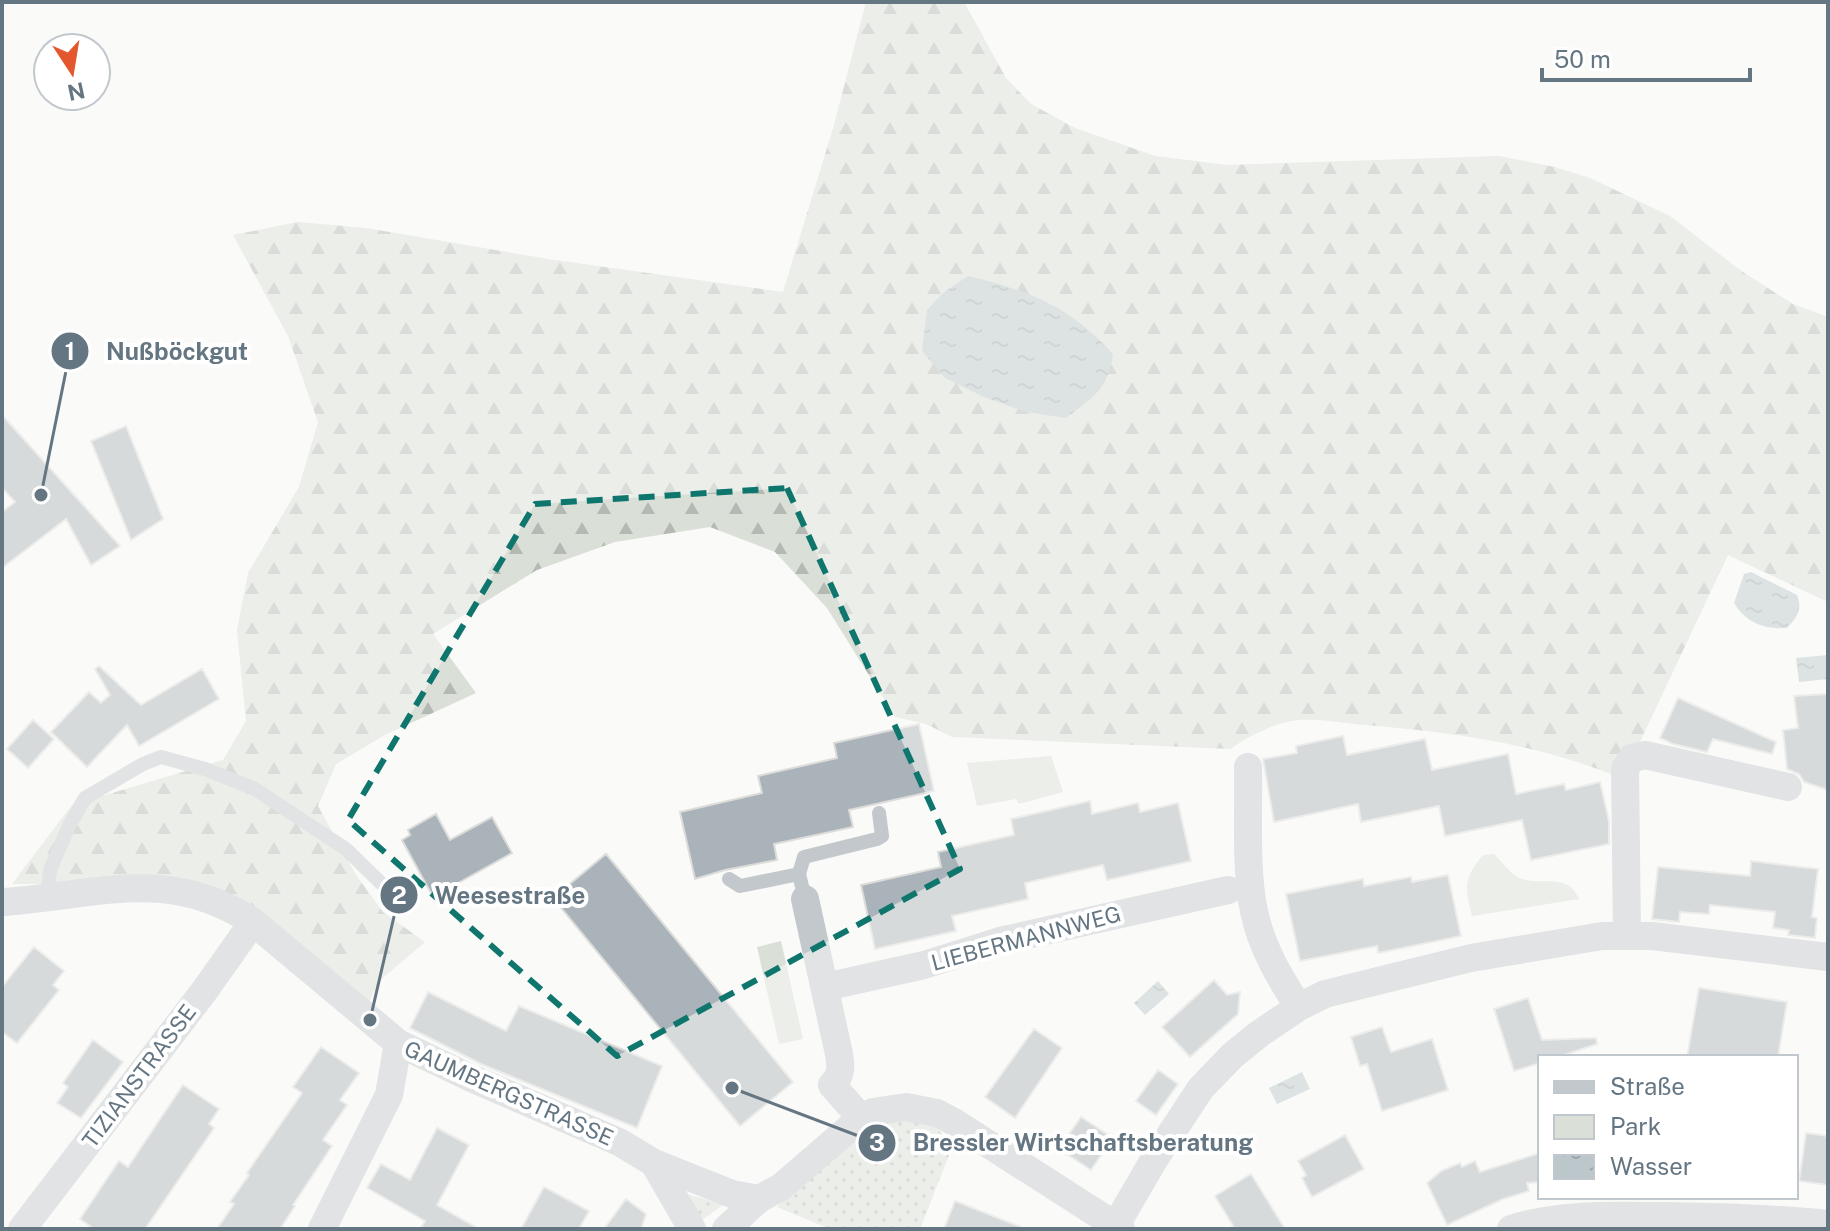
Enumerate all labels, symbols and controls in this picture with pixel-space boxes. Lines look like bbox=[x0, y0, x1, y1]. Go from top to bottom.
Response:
north arrow bbox=[32, 32, 112, 112]
scale bar bbox=[1542, 32, 1750, 82]
text: 50 m bbox=[1554, 45, 1611, 73]
text: N bbox=[65, 77, 87, 106]
callout: Nußböckgut bbox=[50, 327, 264, 375]
text: 1 bbox=[65, 337, 75, 365]
text: Nußböckgut bbox=[106, 337, 248, 365]
callout: Weesestraße bbox=[379, 871, 602, 919]
text: 2 bbox=[391, 881, 407, 909]
text: Weesestraße bbox=[435, 881, 585, 909]
street label: LIEBERMANNWEG bbox=[928, 900, 1124, 976]
street label: TIZIANSTRASSE bbox=[77, 999, 201, 1153]
street label: GAUMBERGSTRASSE bbox=[400, 1035, 618, 1151]
legend bbox=[1538, 1055, 1798, 1199]
text: Straße bbox=[1610, 1072, 1685, 1100]
text: Park bbox=[1610, 1112, 1661, 1140]
callout: Bressler Wirtschaftsberatung bbox=[857, 1119, 1270, 1167]
text: 3 bbox=[869, 1128, 885, 1156]
text: Bressler Wirtschaftsberatung bbox=[913, 1128, 1253, 1156]
text: Wasser bbox=[1610, 1152, 1692, 1180]

